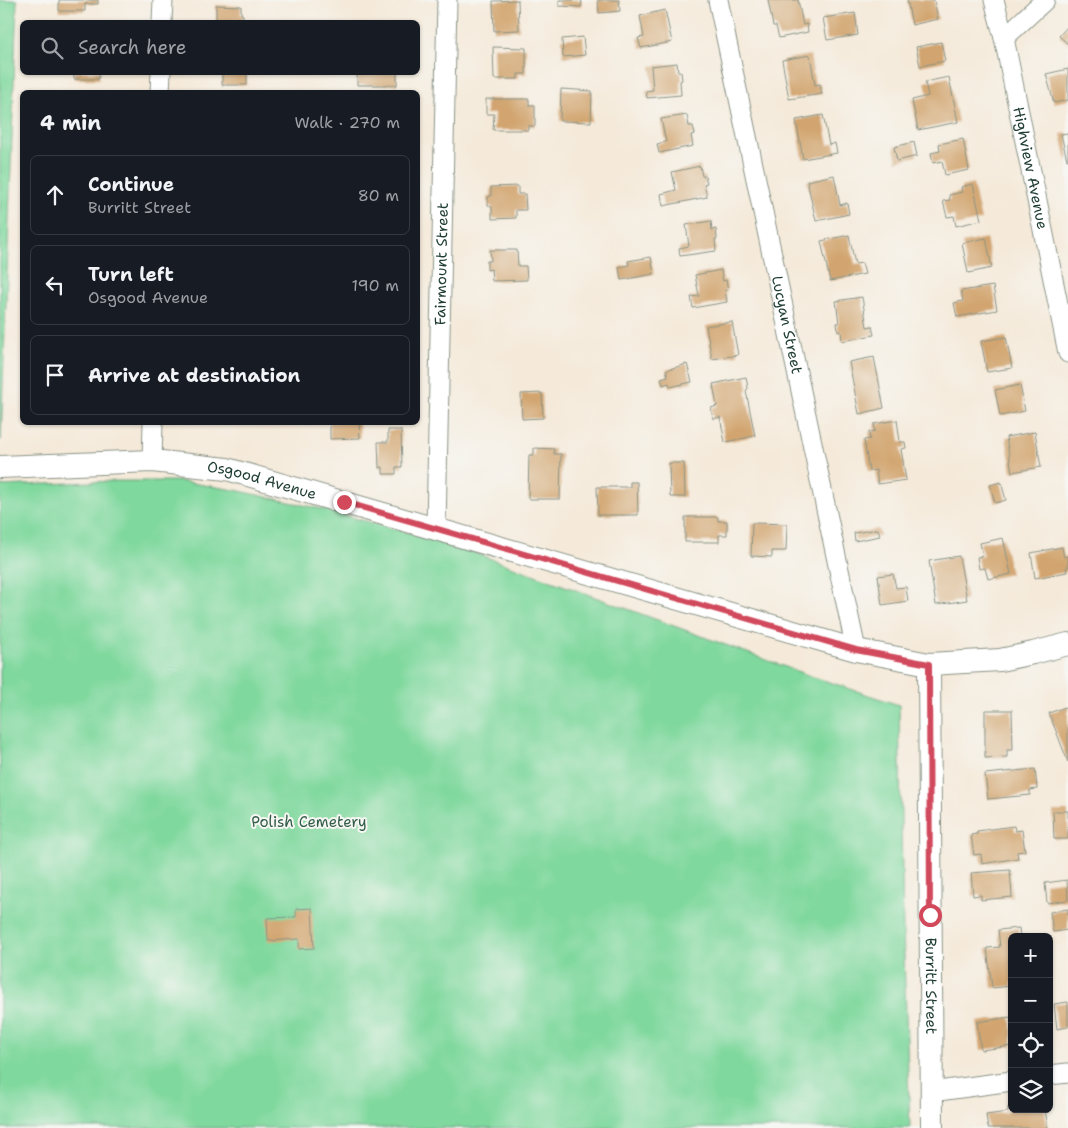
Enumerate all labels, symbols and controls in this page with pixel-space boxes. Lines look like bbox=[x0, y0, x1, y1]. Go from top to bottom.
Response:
search box bbox=[20, 20, 420, 75]
icon: search bbox=[38, 34, 66, 62]
text: Search here bbox=[78, 35, 187, 60]
street label: Highview Avenue bbox=[1008, 105, 1053, 231]
text: 4 min bbox=[40, 109, 101, 137]
text: Walk · 270 m bbox=[295, 112, 400, 133]
text: Continue bbox=[88, 172, 174, 197]
icon: ahead bbox=[41, 181, 69, 209]
text: 80 m bbox=[358, 185, 399, 206]
text: Burritt Street bbox=[88, 197, 191, 218]
street label: Fairmount Street bbox=[430, 202, 453, 326]
text: Turn left bbox=[88, 262, 174, 287]
icon: left bbox=[41, 271, 69, 299]
street label: Lucyan Street bbox=[767, 274, 807, 376]
text: 190 m bbox=[352, 275, 399, 296]
text: Osgood Avenue bbox=[88, 287, 208, 308]
icon: arrive bbox=[41, 361, 69, 389]
text: Arrive at destination bbox=[88, 363, 300, 388]
street label: Osgood Avenue bbox=[206, 457, 319, 504]
route end bbox=[333, 491, 356, 514]
park label: Polish Cemetery bbox=[251, 812, 367, 832]
route start bbox=[919, 904, 942, 927]
map controls bbox=[1008, 933, 1053, 1113]
button: + bbox=[1008, 933, 1053, 978]
street label: Burritt Street bbox=[921, 938, 941, 1034]
button: − bbox=[1008, 978, 1053, 1023]
button: locate bbox=[1008, 1023, 1053, 1068]
button: layers bbox=[1008, 1068, 1053, 1113]

